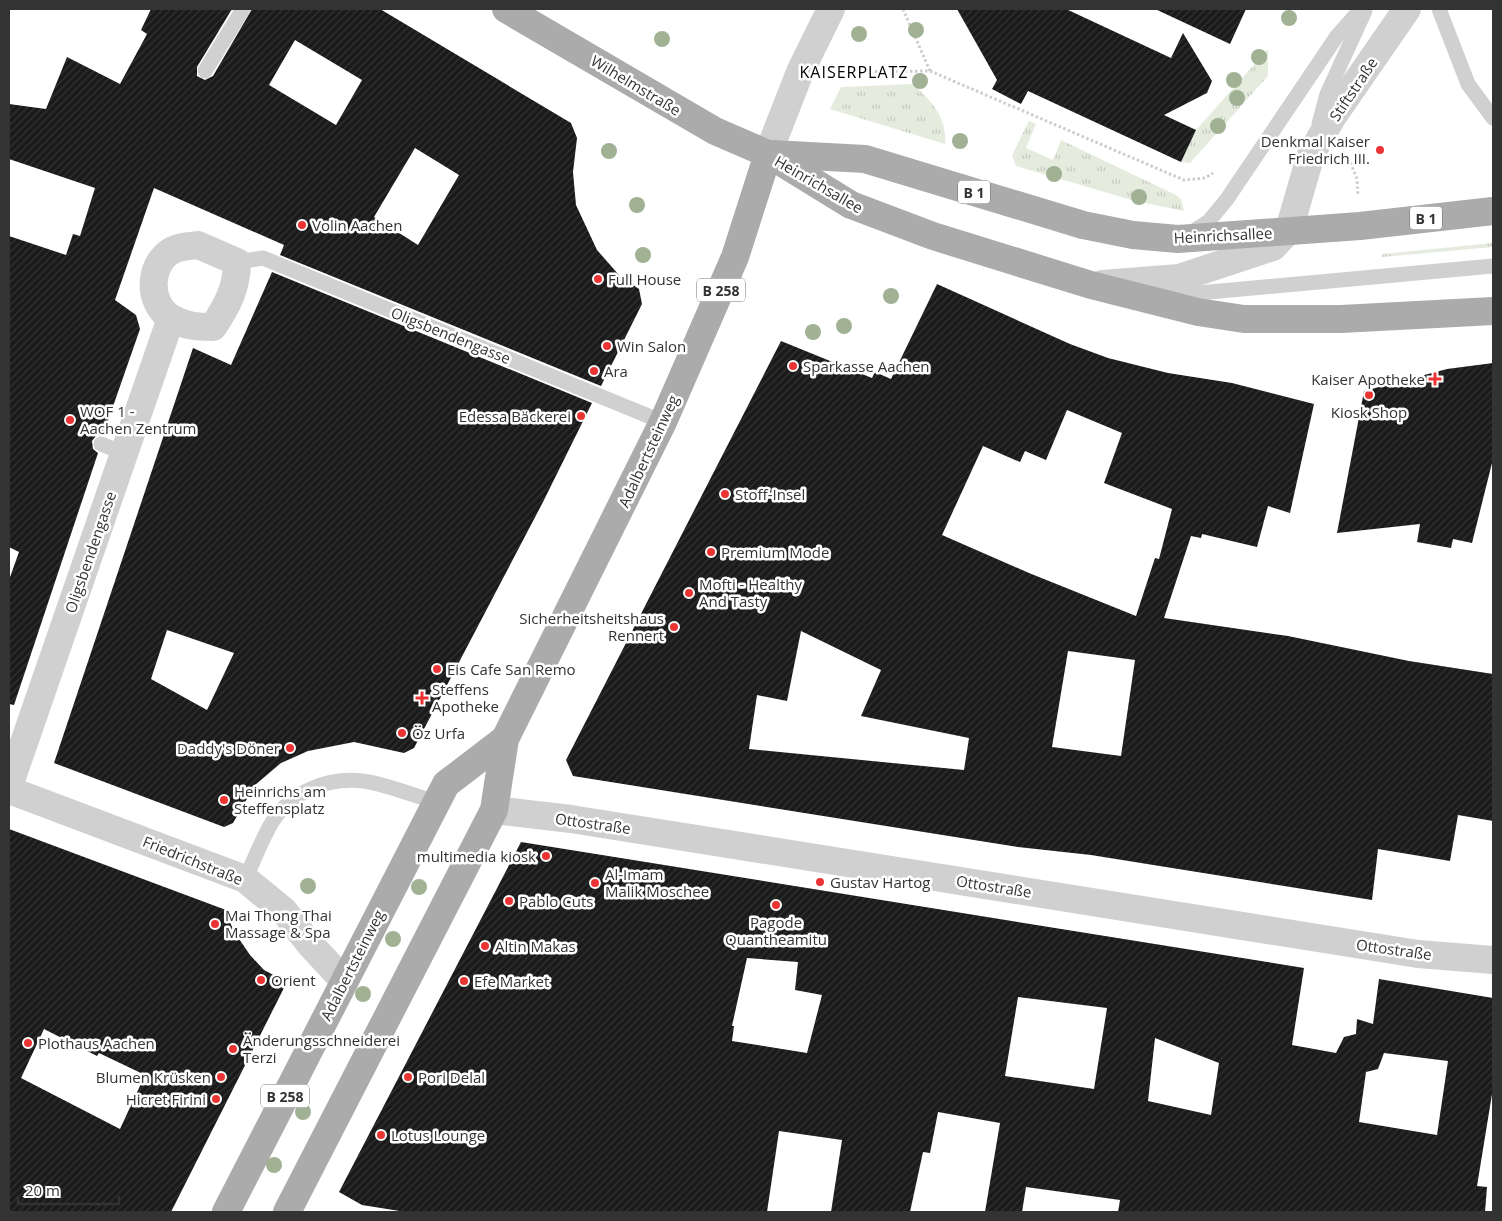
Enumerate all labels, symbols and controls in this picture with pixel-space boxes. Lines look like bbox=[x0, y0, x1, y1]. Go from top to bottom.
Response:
street label: Wilhelmstraße bbox=[587, 50, 685, 120]
street label: Stiftstraße bbox=[1324, 53, 1382, 125]
district label: KAISERPLATZ bbox=[800, 61, 908, 83]
place label: Denkmal Kaiser Friedrich III. bbox=[1261, 131, 1370, 168]
marker: Denkmal Kaiser Friedrich III. bbox=[1374, 144, 1386, 156]
street label: Heinrichsallee bbox=[771, 151, 867, 217]
road number: B 1 bbox=[958, 180, 990, 203]
road number: B 1 bbox=[1410, 207, 1442, 230]
place label: Volin Aachen bbox=[312, 215, 402, 235]
marker: Volin Aachen bbox=[296, 219, 308, 231]
street label: Heinrichsallee bbox=[1173, 222, 1273, 248]
place label: Full House bbox=[608, 269, 681, 289]
marker: Full House bbox=[592, 273, 604, 285]
road number: B 258 bbox=[697, 278, 745, 302]
street label: Oligsbendengasse bbox=[388, 302, 514, 368]
place label: Win Salon bbox=[617, 336, 686, 356]
marker: Win Salon bbox=[601, 340, 613, 352]
place label: Sparkasse Aachen bbox=[803, 356, 930, 376]
marker: Sparkasse Aachen bbox=[787, 360, 799, 372]
place label: Ara bbox=[604, 361, 628, 381]
marker: Ara bbox=[588, 365, 600, 377]
place label: Kaiser Apotheke bbox=[1311, 369, 1425, 389]
marker: Kaiser Apotheke bbox=[1429, 373, 1441, 385]
marker: Kiosk Shop bbox=[1363, 389, 1375, 401]
street label: Adalbertsteinweg bbox=[613, 392, 683, 510]
place label: WOF 1 - Aachen Zentrum bbox=[80, 401, 197, 438]
place label: Kiosk Shop bbox=[1331, 402, 1407, 422]
place label: Edessa Bäckerei bbox=[459, 406, 571, 426]
marker: Edessa Bäckerei bbox=[575, 410, 587, 422]
marker: WOF 1 - Aachen Zentrum bbox=[64, 414, 76, 426]
place label: Stoff-Insel bbox=[735, 484, 805, 504]
marker: Stoff-Insel bbox=[719, 488, 731, 500]
street label: Oligsbendengasse bbox=[60, 489, 120, 615]
place label: Premium Mode bbox=[721, 542, 829, 562]
marker: Premium Mode bbox=[705, 546, 717, 558]
place label: Mofti - Healthy And Tasty bbox=[699, 574, 802, 611]
marker: Mofti - Healthy And Tasty bbox=[683, 587, 695, 599]
place label: Sicherheitsheitshaus Rennert bbox=[519, 608, 664, 645]
marker: Sicherheitsheitshaus Rennert bbox=[668, 621, 680, 633]
place label: Eis Cafe San Remo bbox=[447, 659, 576, 679]
marker: Eis Cafe San Remo bbox=[431, 663, 443, 675]
place label: Steffens Apotheke bbox=[432, 679, 499, 716]
marker: Steffens Apotheke bbox=[416, 692, 428, 704]
place label: Öz Urfa bbox=[412, 723, 465, 743]
marker: Öz Urfa bbox=[396, 727, 408, 739]
place label: Daddy's Döner bbox=[177, 738, 280, 758]
marker: Daddy's Döner bbox=[284, 742, 296, 754]
place label: Heinrichs am Steffensplatz bbox=[234, 781, 326, 818]
marker: Heinrichs am Steffensplatz bbox=[218, 794, 230, 806]
street label: Ottostraße bbox=[554, 808, 632, 838]
street label: Friedrichstraße bbox=[140, 831, 246, 889]
place label: multimedia kiosk bbox=[417, 846, 536, 866]
marker: multimedia kiosk bbox=[540, 850, 552, 862]
place label: Al-Imam Malik Moschee bbox=[605, 864, 709, 901]
street label: Ottostraße bbox=[955, 870, 1033, 902]
place label: Gustav Hartog bbox=[830, 872, 930, 892]
marker: Gustav Hartog bbox=[814, 876, 826, 888]
marker: Al-Imam Malik Moschee bbox=[589, 877, 601, 889]
place label: Pablo Cuts bbox=[519, 891, 593, 911]
marker: Pablo Cuts bbox=[503, 895, 515, 907]
marker: Pagode Quantheamitu bbox=[770, 899, 782, 911]
place label: Mai Thong Thai Massage & Spa bbox=[225, 905, 332, 942]
street label: Adalbertsteinweg bbox=[315, 906, 389, 1024]
place label: Pagode Quantheamitu bbox=[725, 912, 827, 949]
marker: Mai Thong Thai Massage & Spa bbox=[209, 918, 221, 930]
street label: Ottostraße bbox=[1355, 934, 1433, 964]
place label: Altin Makas bbox=[495, 936, 576, 956]
marker: Altin Makas bbox=[479, 940, 491, 952]
place label: Orient bbox=[271, 970, 316, 990]
place label: Efe Market bbox=[474, 971, 549, 991]
marker: Orient bbox=[255, 974, 267, 986]
marker: Efe Market bbox=[458, 975, 470, 987]
place label: Änderungsschneiderei Terzi bbox=[243, 1030, 400, 1067]
place label: Plothaus Aachen bbox=[38, 1033, 155, 1053]
marker: Plothaus Aachen bbox=[22, 1037, 34, 1049]
marker: Änderungsschneiderei Terzi bbox=[227, 1043, 239, 1055]
place label: Blumen Krüsken bbox=[96, 1067, 211, 1087]
place label: Pori Delal bbox=[418, 1067, 485, 1087]
marker: Blumen Krüsken bbox=[215, 1071, 227, 1083]
marker: Pori Delal bbox=[402, 1071, 414, 1083]
road number: B 258 bbox=[261, 1084, 309, 1108]
place label: Hicret Firini bbox=[126, 1089, 206, 1109]
marker: Hicret Firini bbox=[210, 1093, 222, 1105]
place label: Lotus Lounge bbox=[391, 1125, 485, 1145]
marker: Lotus Lounge bbox=[375, 1129, 387, 1141]
scale bar bbox=[18, 1174, 119, 1206]
text: 20 m bbox=[25, 1180, 60, 1200]

